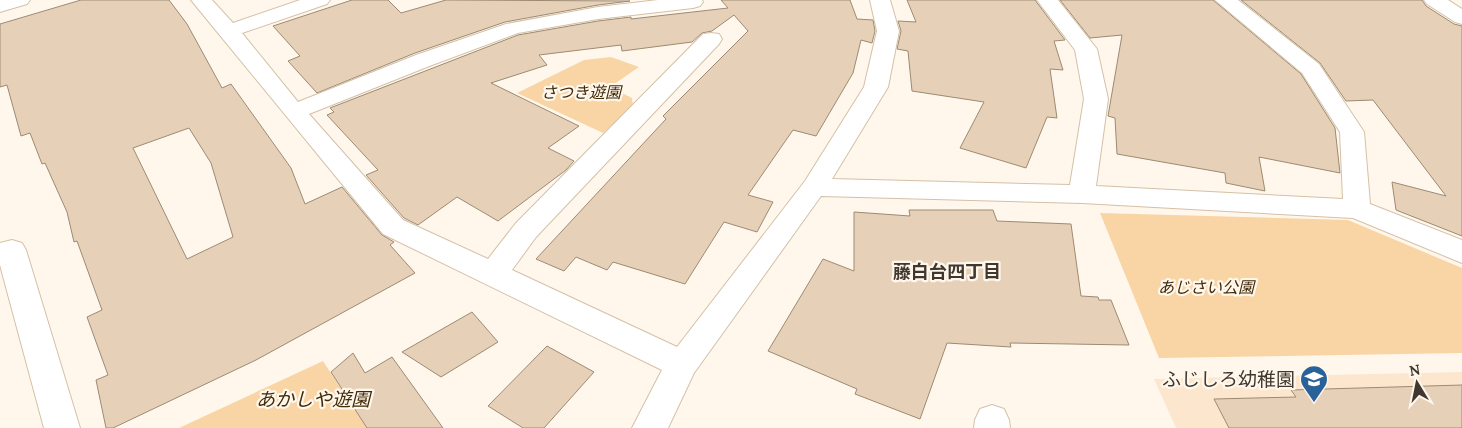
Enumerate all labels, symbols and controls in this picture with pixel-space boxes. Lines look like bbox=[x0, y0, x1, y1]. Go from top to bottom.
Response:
park label: さつき遊園 bbox=[541, 82, 623, 102]
district label: 藤白台四丁目 bbox=[893, 260, 1001, 283]
park label: あじさい公園 bbox=[1158, 277, 1256, 297]
north arrow bbox=[1392, 358, 1442, 408]
text: N bbox=[1408, 360, 1422, 380]
school or university icon: ふじしろ幼稚園 bbox=[1299, 364, 1329, 403]
place label: ふじしろ幼稚園 bbox=[1162, 367, 1295, 391]
park label: あかしや遊園 bbox=[256, 387, 373, 411]

